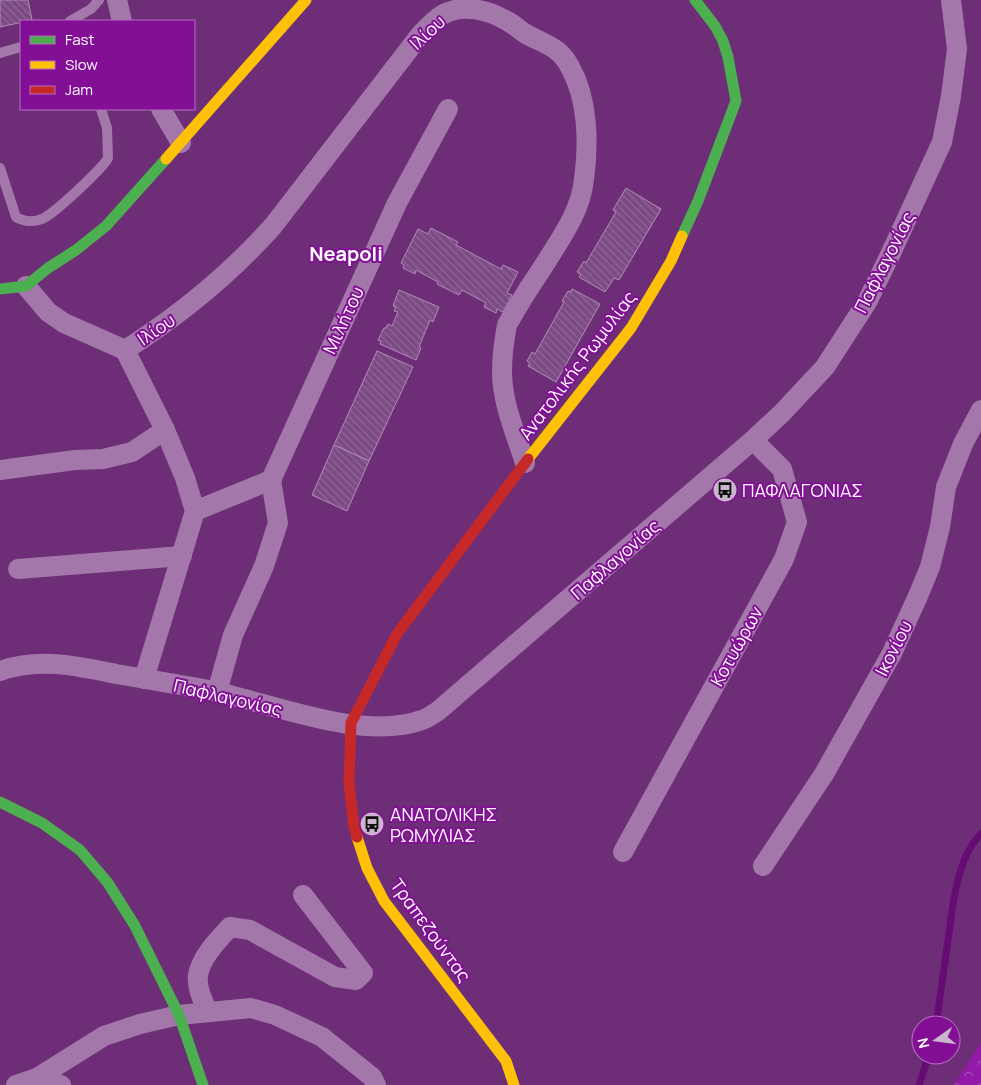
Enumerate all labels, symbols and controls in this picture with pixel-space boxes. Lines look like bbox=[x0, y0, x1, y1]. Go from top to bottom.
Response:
street label: Ιλίου bbox=[404, 9, 450, 55]
legend bbox=[20, 20, 195, 110]
text: Fast bbox=[65, 29, 94, 50]
text: Slow bbox=[65, 54, 98, 75]
text: Jam bbox=[65, 79, 93, 100]
street label: Παφλαγονίας bbox=[848, 207, 920, 317]
district label: Neapoli bbox=[309, 240, 383, 267]
street label: Μιλήτου bbox=[317, 282, 369, 358]
street label: Ανατολικής Ρωμυλίας bbox=[513, 286, 641, 444]
street label: Ιλίου bbox=[132, 308, 180, 350]
bus stop icon: ΠΑΦΛΑΓΟΝΙΑΣ bbox=[712, 477, 738, 503]
place label: ΠΑΦΛΑΓΟΝΙΑΣ bbox=[742, 478, 863, 502]
street label: Παφλαγονίας bbox=[565, 514, 665, 604]
street label: Κοτυώρων bbox=[704, 602, 768, 690]
street label: Ικονίου bbox=[869, 616, 917, 680]
street label: Παφλαγονίας bbox=[171, 673, 285, 721]
place label: ΑΝΑΤΟΛΙΚΗΣ ΡΩΜΥΛΙΑΣ bbox=[390, 802, 497, 847]
bus stop icon: ΑΝΑΤΟΛΙΚΗΣ ΡΩΜΥΛΙΑΣ bbox=[359, 811, 385, 837]
street label: Τραπεζούντας bbox=[385, 874, 477, 987]
north arrow bbox=[911, 1015, 961, 1065]
text: N bbox=[912, 1036, 933, 1050]

